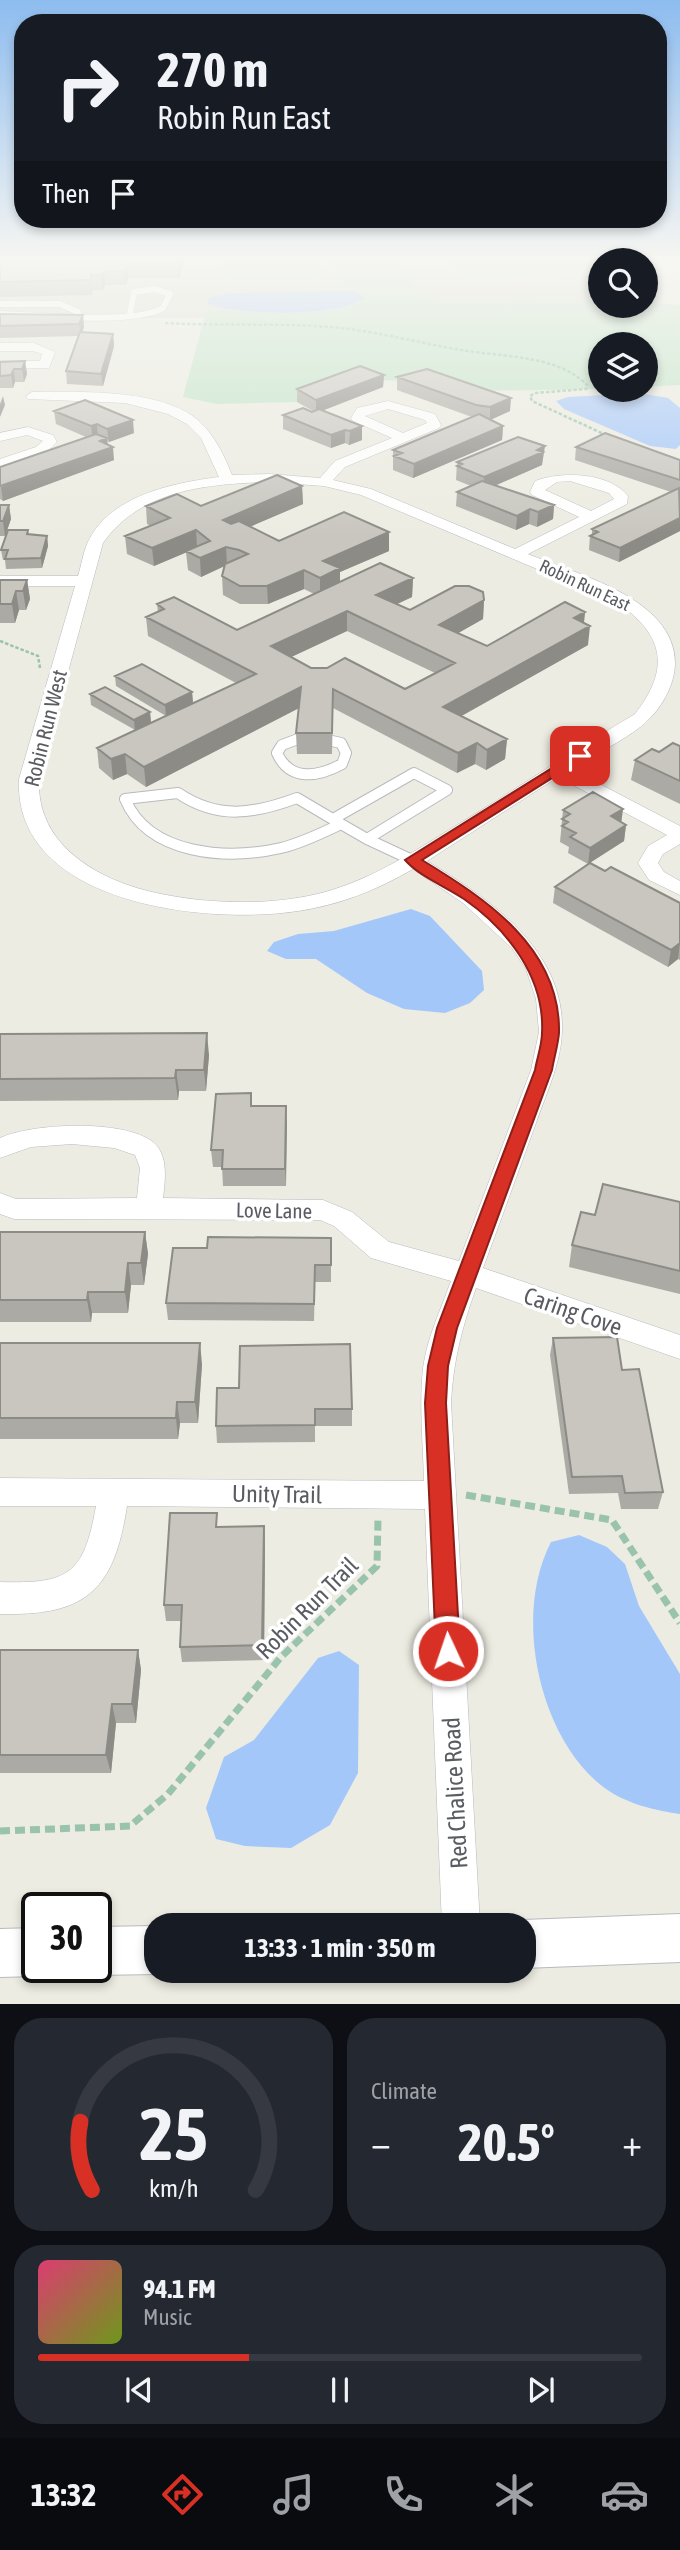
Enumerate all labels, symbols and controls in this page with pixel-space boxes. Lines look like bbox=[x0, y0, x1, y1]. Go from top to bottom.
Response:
text: 270 m bbox=[157, 41, 268, 97]
icon: right bbox=[42, 42, 133, 133]
text: Robin Run East bbox=[157, 99, 331, 136]
icon: arrive bbox=[104, 175, 142, 213]
text: Then bbox=[42, 179, 90, 209]
map controls bbox=[588, 248, 658, 402]
button: search bbox=[588, 248, 658, 318]
button: layers bbox=[588, 332, 658, 402]
street label: Robin Run East bbox=[536, 555, 634, 615]
street label: Robin Run West bbox=[19, 667, 71, 789]
pin bbox=[550, 726, 610, 786]
icon: arrive bbox=[561, 737, 599, 775]
street label: Love Lane bbox=[236, 1197, 312, 1223]
street label: Caring Cove bbox=[520, 1282, 626, 1340]
street label: Unity Trail bbox=[232, 1480, 323, 1508]
street label: Robin Run Trail bbox=[251, 1551, 364, 1664]
position arrow bbox=[411, 1614, 485, 1688]
street label: Red Chalice Road bbox=[438, 1716, 472, 1870]
speed limit sign: 30 bbox=[21, 1892, 112, 1983]
text: 13:33 · 1 min · 350 m bbox=[245, 1933, 435, 1963]
text: Climate bbox=[371, 2078, 437, 2104]
text: 25 bbox=[139, 2093, 208, 2176]
text: 20.5° bbox=[458, 2112, 555, 2172]
text: − bbox=[371, 2121, 391, 2164]
text: + bbox=[622, 2121, 642, 2164]
text: km/h bbox=[149, 2174, 198, 2202]
text: 94.1 FM bbox=[143, 2274, 216, 2304]
text: Music bbox=[143, 2304, 191, 2330]
icon: previous bbox=[120, 2371, 158, 2409]
icon: pause bbox=[321, 2371, 359, 2409]
icon: next bbox=[522, 2371, 560, 2409]
icon: directions bbox=[158, 2470, 207, 2519]
icon: music bbox=[269, 2470, 318, 2519]
icon: phone bbox=[379, 2470, 428, 2519]
icon: climate bbox=[490, 2470, 539, 2519]
icon: car bbox=[600, 2470, 649, 2519]
text: 13:32 bbox=[31, 2476, 97, 2513]

